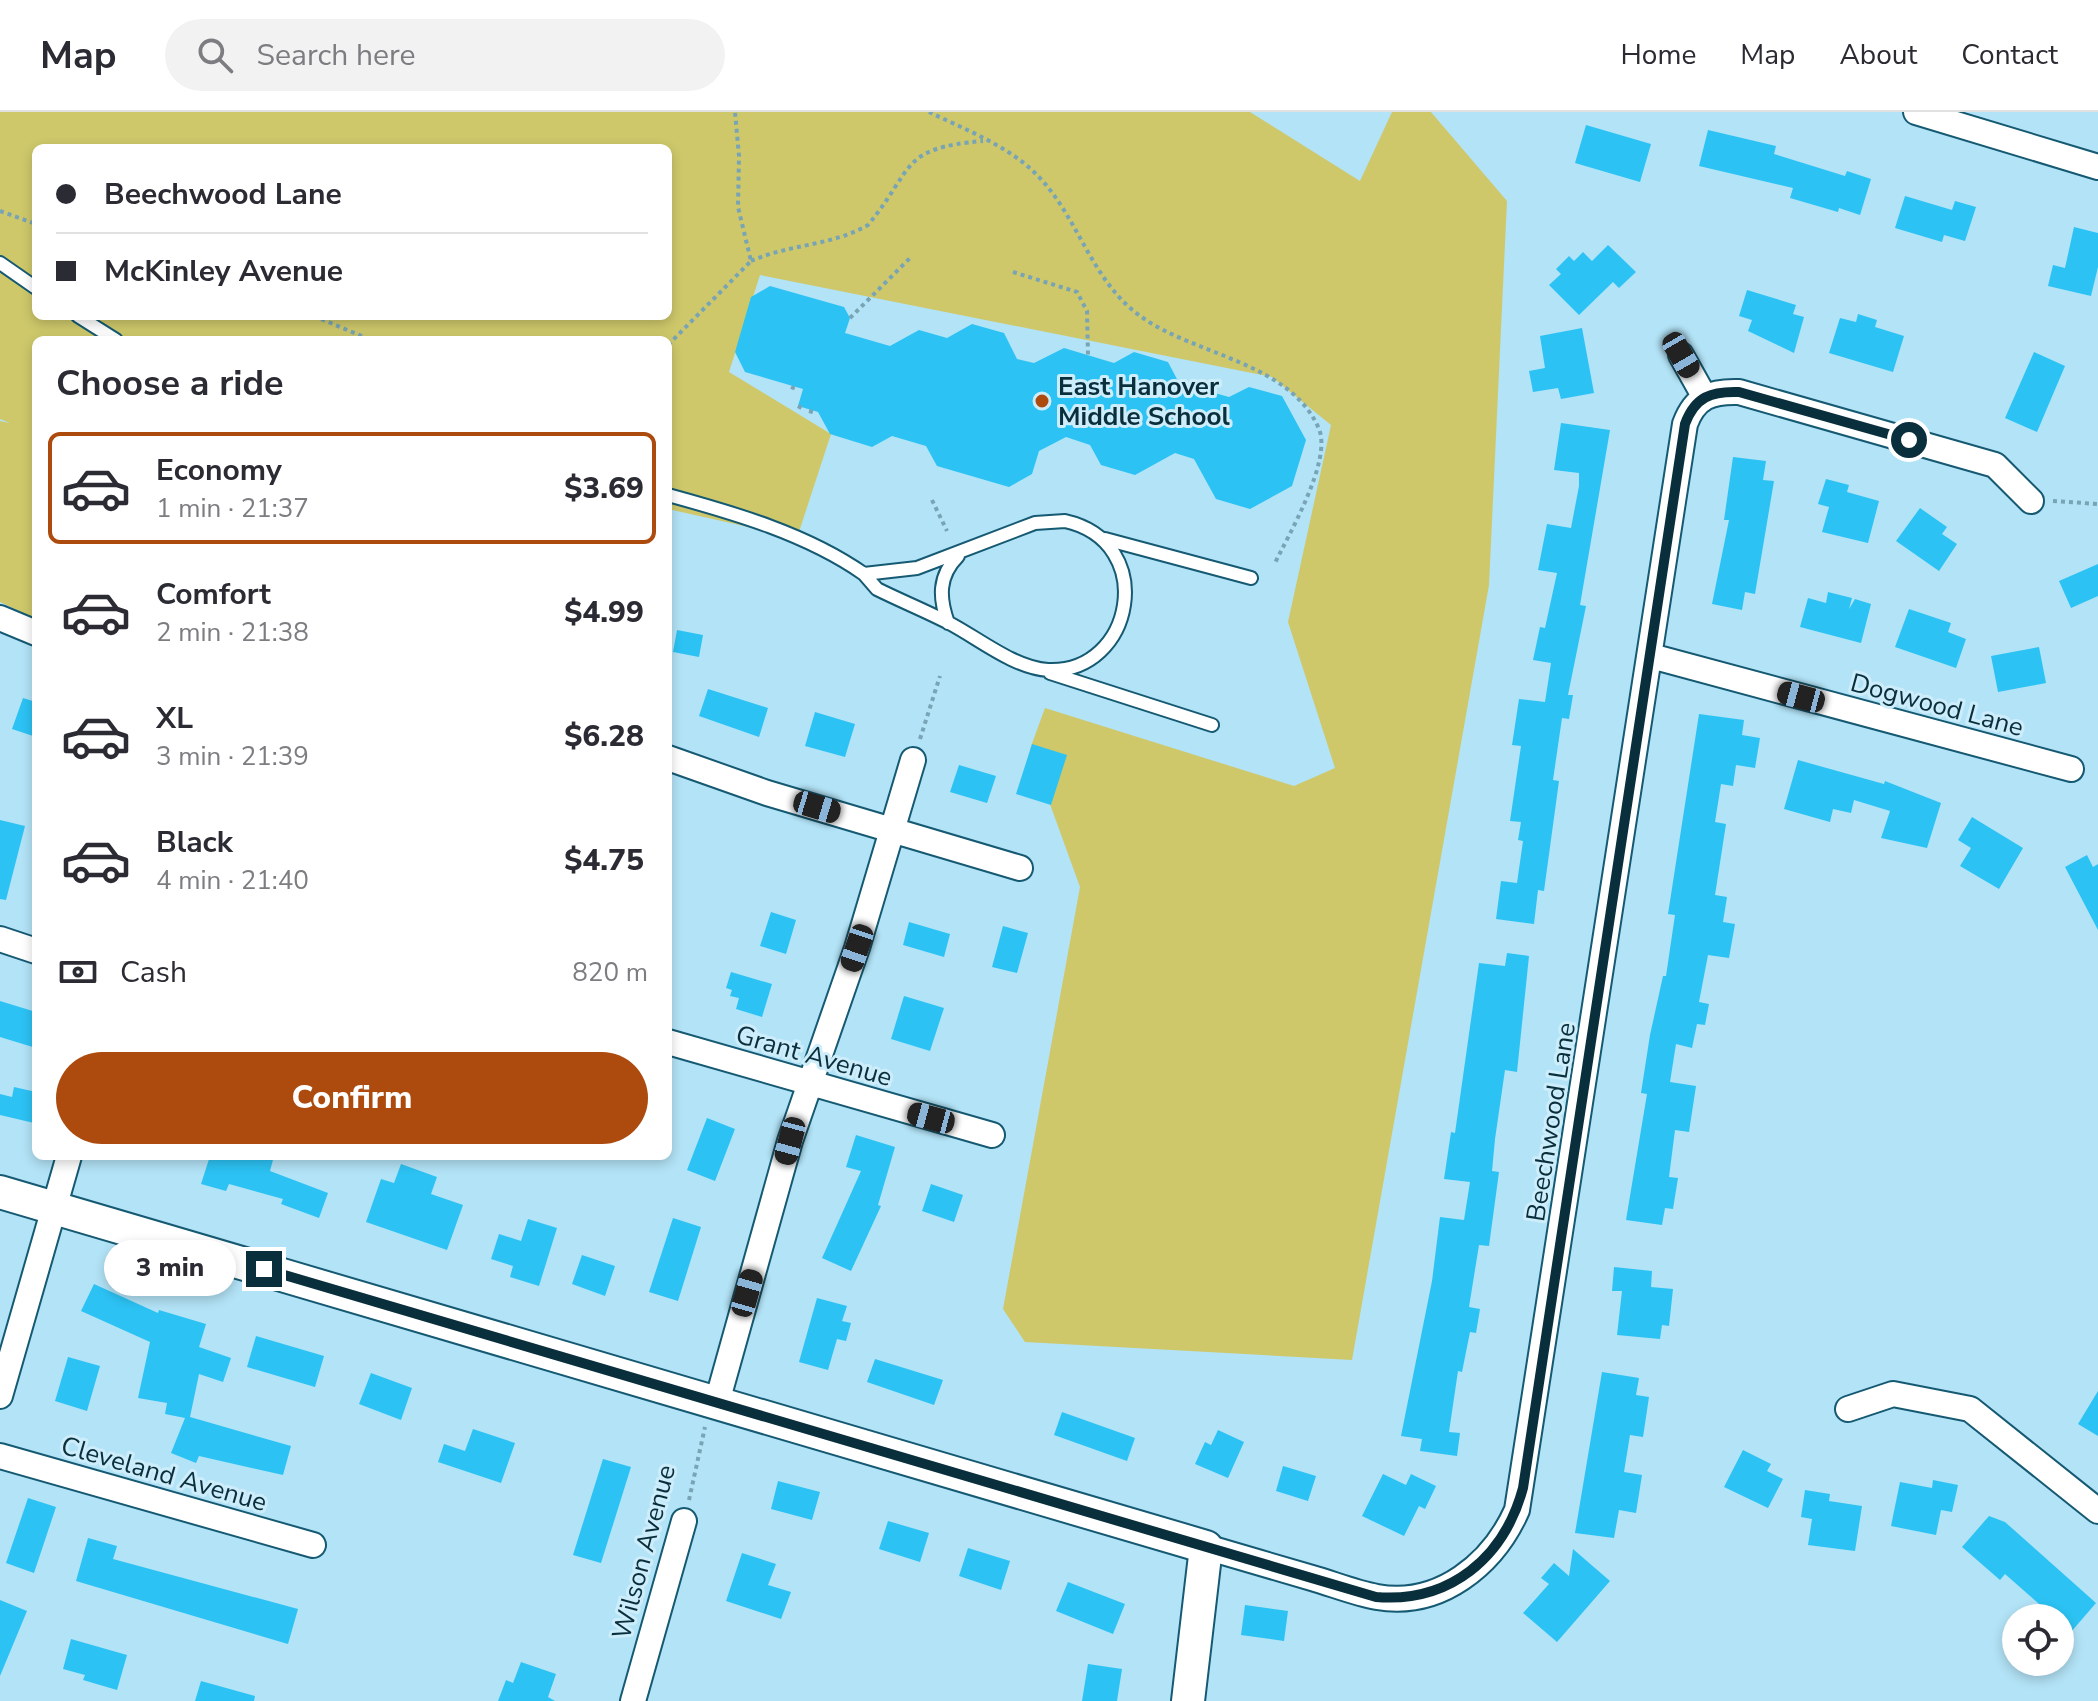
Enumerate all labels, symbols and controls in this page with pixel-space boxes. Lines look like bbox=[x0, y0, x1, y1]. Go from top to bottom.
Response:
search box bbox=[165, 19, 725, 91]
text: Map bbox=[40, 30, 117, 81]
icon: search bbox=[193, 33, 237, 77]
text: Search here bbox=[257, 35, 416, 76]
text: Home bbox=[1621, 36, 1696, 74]
text: Map bbox=[1740, 36, 1795, 74]
text: About bbox=[1839, 36, 1917, 74]
text: Contact bbox=[1961, 36, 2058, 74]
text: Beechwood Lane bbox=[104, 174, 342, 215]
text: McKinley Avenue bbox=[104, 251, 343, 292]
car bbox=[1659, 328, 1703, 382]
text: Choose a ride bbox=[56, 359, 284, 408]
place label: East Hanover Middle School bbox=[1058, 369, 1231, 434]
marker: East Hanover Middle School bbox=[1033, 392, 1051, 410]
route start bbox=[1891, 422, 1927, 458]
text: Economy bbox=[156, 450, 282, 491]
icon: car bbox=[60, 452, 132, 524]
text: $3.69 bbox=[564, 468, 644, 509]
text: 1 min · 21:37 bbox=[156, 491, 309, 526]
text: Comfort bbox=[156, 574, 271, 615]
icon: car bbox=[60, 576, 132, 648]
text: $4.99 bbox=[564, 592, 644, 633]
text: 2 min · 21:38 bbox=[156, 615, 309, 650]
street label: Dogwood Lane bbox=[1847, 665, 2027, 745]
car bbox=[1775, 679, 1827, 715]
text: XL bbox=[156, 698, 193, 739]
icon: car bbox=[60, 700, 132, 772]
text: $6.28 bbox=[564, 716, 644, 757]
text: 3 min · 21:39 bbox=[156, 739, 309, 774]
car bbox=[791, 789, 843, 825]
text: Black bbox=[156, 822, 233, 863]
icon: car bbox=[60, 824, 132, 896]
text: $4.75 bbox=[564, 840, 644, 881]
text: 4 min · 21:40 bbox=[156, 863, 309, 898]
car bbox=[838, 921, 876, 975]
icon: cash bbox=[56, 950, 100, 994]
text: Cash bbox=[120, 952, 187, 993]
text: 820 m bbox=[572, 955, 648, 990]
street label: Grant Avenue bbox=[732, 1017, 896, 1095]
street label: Beechwood Lane bbox=[1518, 1020, 1584, 1224]
button: Confirm bbox=[56, 1052, 648, 1144]
car bbox=[905, 1100, 957, 1136]
car bbox=[772, 1115, 808, 1167]
callout: 3 min bbox=[104, 1241, 236, 1297]
text: 3 min bbox=[136, 1250, 204, 1285]
route end bbox=[246, 1251, 282, 1287]
car bbox=[729, 1267, 765, 1319]
street label: Cleveland Avenue bbox=[57, 1428, 271, 1520]
street label: Wilson Avenue bbox=[604, 1461, 684, 1643]
map controls bbox=[2002, 1604, 2074, 1676]
button: locate bbox=[2002, 1604, 2074, 1676]

